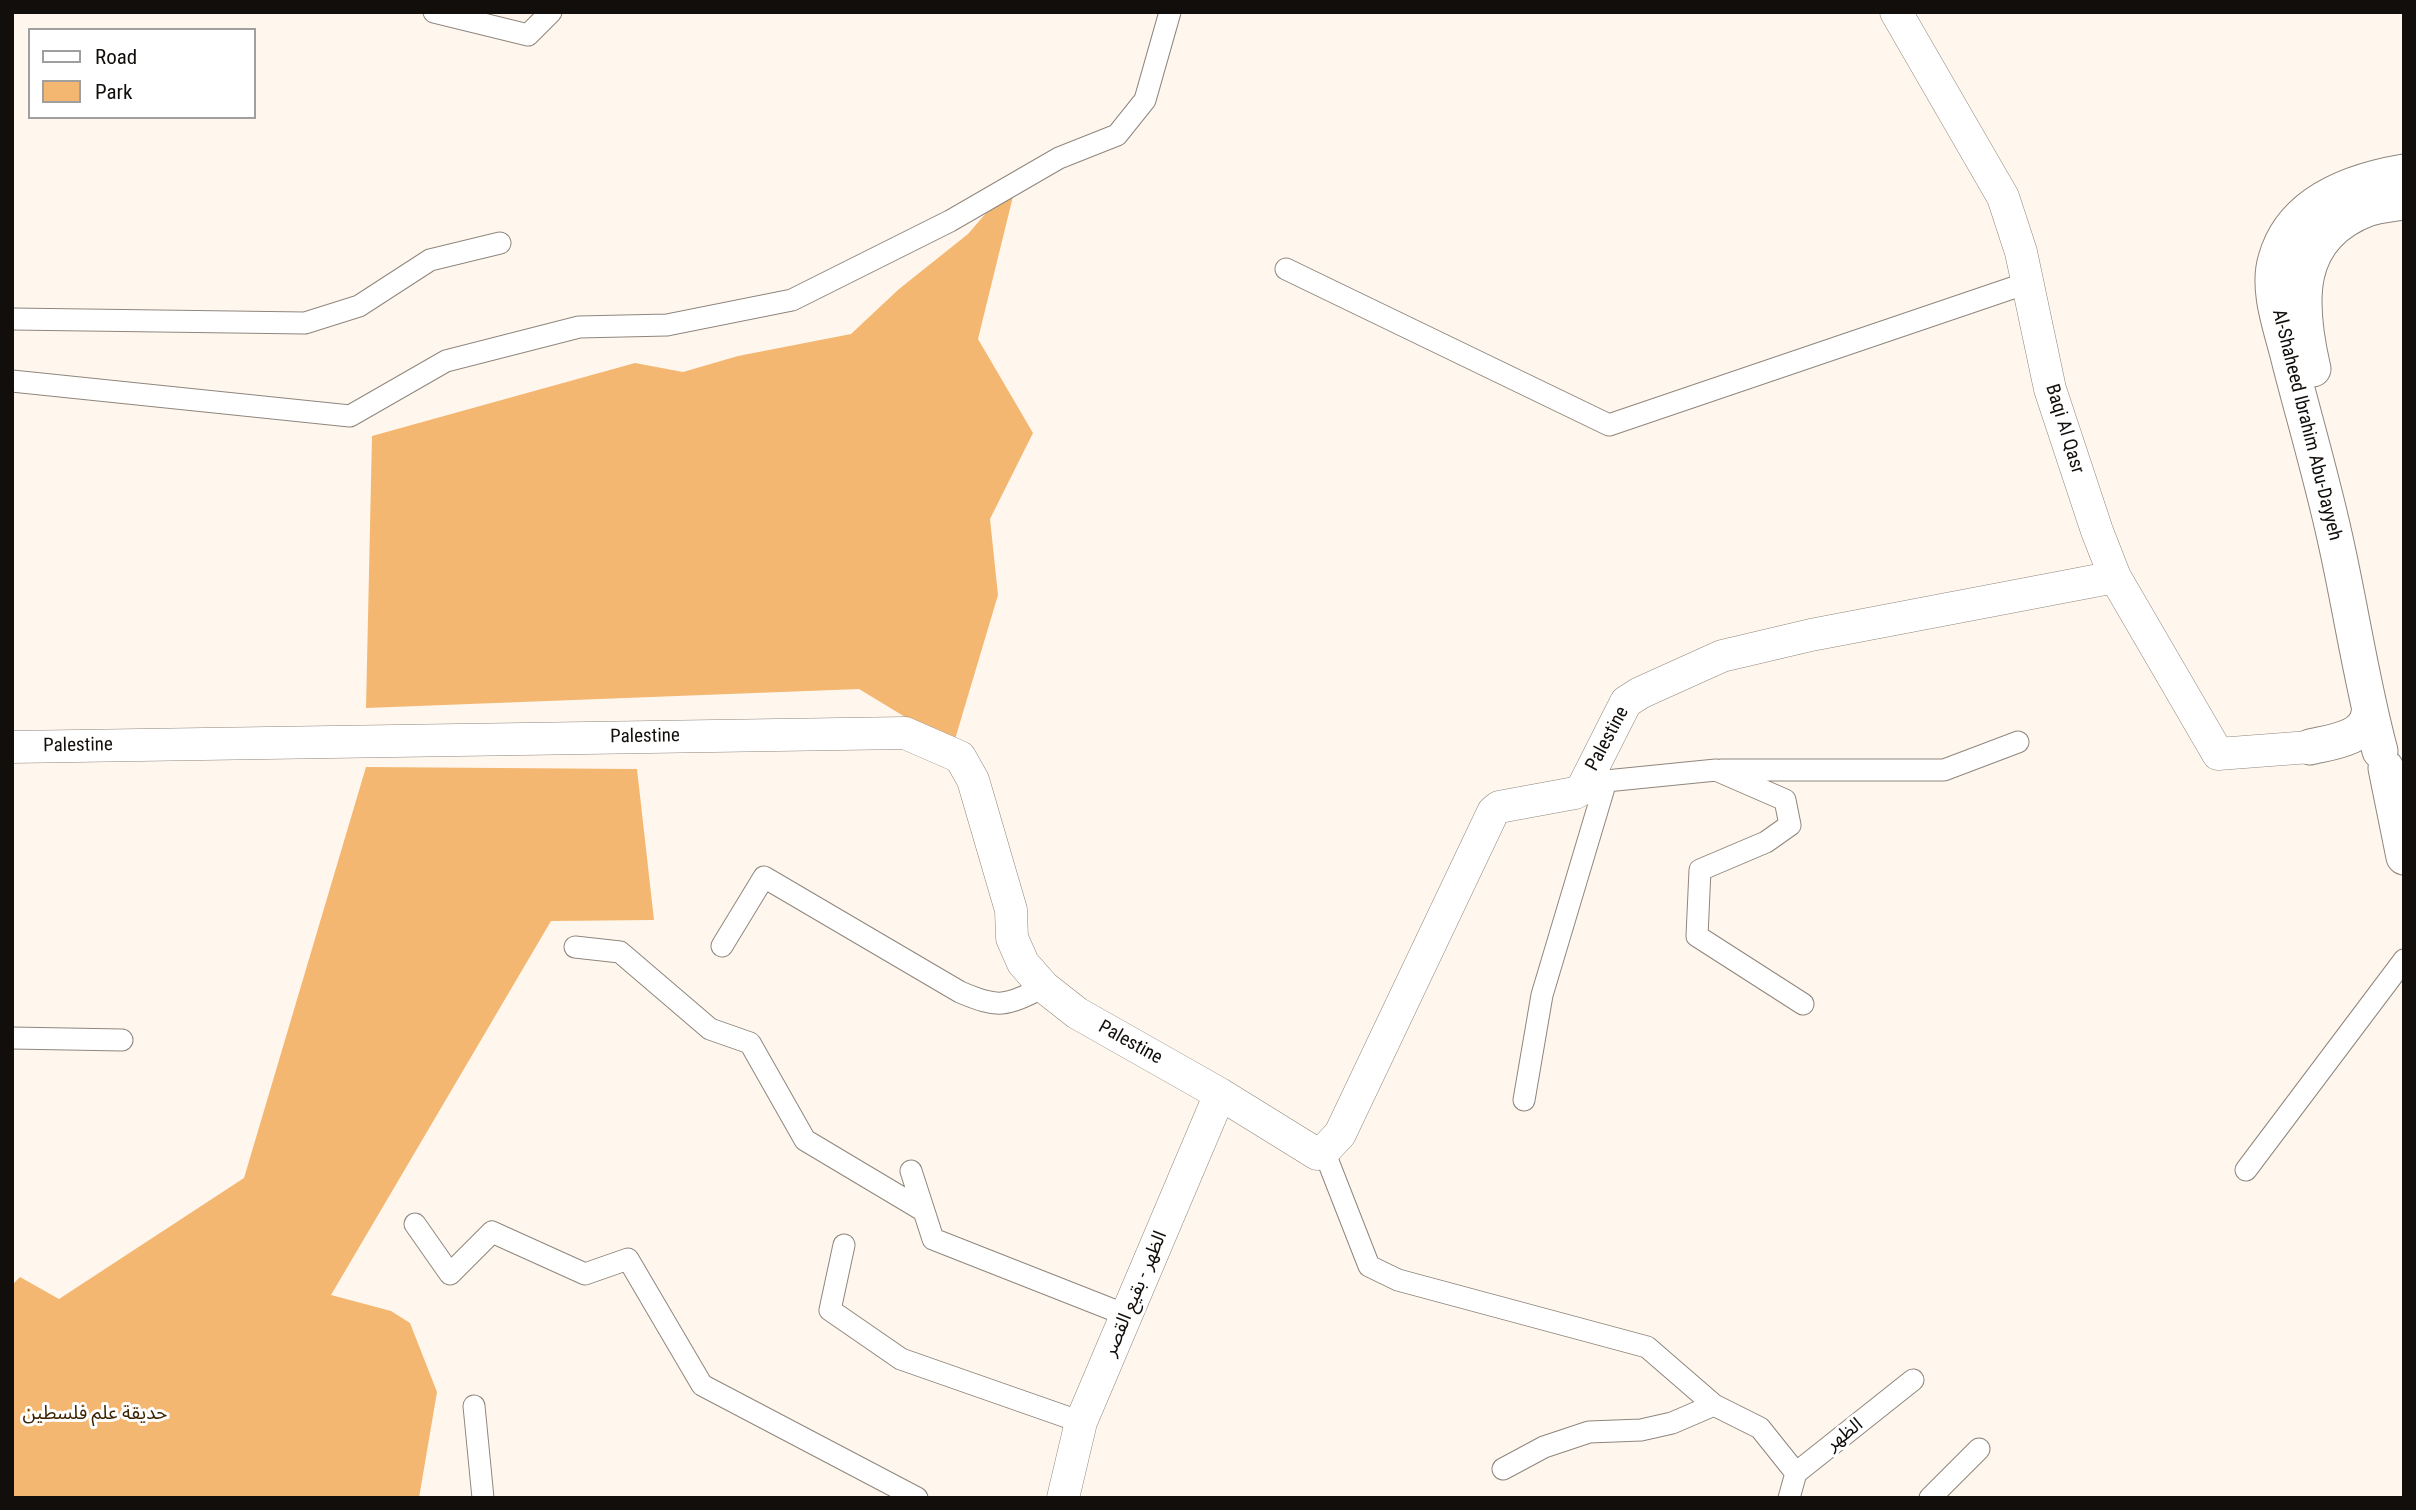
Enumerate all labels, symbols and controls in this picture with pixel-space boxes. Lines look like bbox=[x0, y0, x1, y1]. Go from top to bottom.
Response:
legend bbox=[28, 28, 256, 119]
text: Road bbox=[95, 45, 137, 69]
text: Park bbox=[95, 80, 132, 104]
street label: Al-Shaheed Ibrahim Abu-Dayyeh bbox=[2266, 307, 2346, 543]
street label: Baqi Al Qasr bbox=[2040, 382, 2088, 476]
street label: Palestine bbox=[1582, 703, 1634, 775]
street label: Palestine bbox=[610, 725, 680, 749]
street label: Palestine bbox=[43, 734, 113, 758]
street label: Palestine bbox=[1094, 1016, 1166, 1070]
street label: الظهر - بقيع القصر bbox=[1099, 1228, 1173, 1360]
park label: حديقة علم فلسطين bbox=[22, 1403, 168, 1425]
street label: الظهر bbox=[1822, 1414, 1868, 1456]

